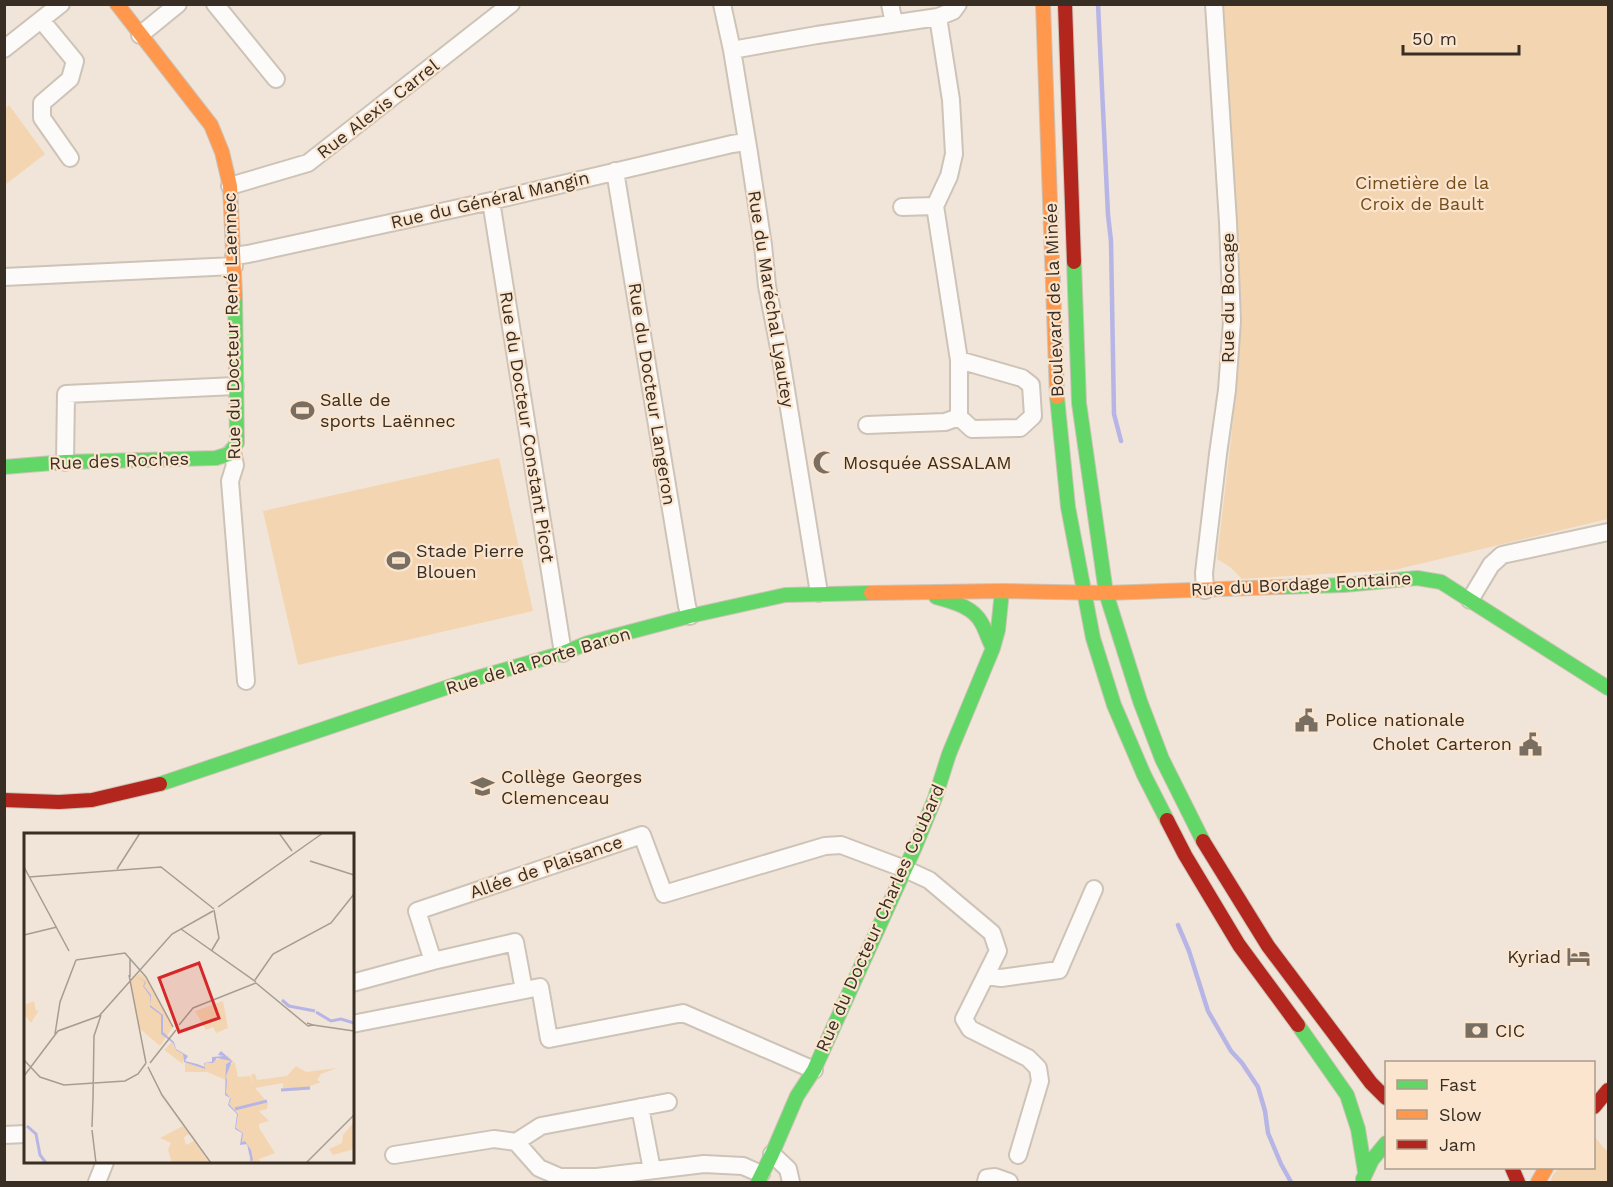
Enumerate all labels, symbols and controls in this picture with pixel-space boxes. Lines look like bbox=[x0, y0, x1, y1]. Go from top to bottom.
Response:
scale bar bbox=[1403, 18, 1518, 56]
text: 50 m bbox=[1412, 28, 1457, 49]
street label: Rue Alexis Carrel bbox=[313, 54, 443, 163]
street label: Rue du Général Mangin bbox=[388, 166, 591, 233]
park label: Cimetière de la Croix de Bault bbox=[1355, 172, 1489, 214]
street label: Rue du Maréchal Lyautey bbox=[744, 189, 799, 410]
street label: Rue du Docteur René Laennec bbox=[219, 192, 244, 460]
street label: Boulevard de la Minée bbox=[1040, 203, 1067, 398]
street label: Rue du Bocage bbox=[1217, 233, 1238, 363]
street label: Rue du Docteur Langeron bbox=[625, 281, 680, 507]
street label: Rue du Docteur Constant Picot bbox=[496, 290, 559, 564]
place label: Salle de sports Laënnec bbox=[320, 389, 456, 431]
sports icon: Salle de sports Laënnec bbox=[289, 397, 315, 423]
street label: Rue des Roches bbox=[49, 448, 189, 473]
mosque icon: Mosquée ASSALAM bbox=[812, 450, 838, 476]
place label: Mosquée ASSALAM bbox=[843, 452, 1012, 473]
place label: Stade Pierre Blouen bbox=[416, 540, 524, 582]
sports icon: Stade Pierre Blouen bbox=[385, 548, 411, 574]
street label: Rue du Bordage Fontaine bbox=[1190, 567, 1412, 600]
street label: Rue de la Porte Baron bbox=[443, 622, 633, 699]
public building icon: Police nationale bbox=[1294, 707, 1320, 733]
place label: Police nationale bbox=[1325, 709, 1465, 730]
public building icon: Cholet Carteron bbox=[1517, 731, 1543, 757]
place label: Cholet Carteron bbox=[1372, 733, 1512, 754]
place label: Collège Georges Clemenceau bbox=[501, 766, 642, 808]
school or university icon: Collège Georges Clemenceau bbox=[470, 774, 496, 800]
street label: Rue du Docteur Charles Coubard bbox=[811, 781, 948, 1055]
street label: Allée de Plaisance bbox=[467, 830, 625, 903]
inset map bbox=[24, 833, 354, 1163]
hotel icon: Kyriad bbox=[1566, 944, 1592, 970]
place label: Kyriad bbox=[1507, 946, 1561, 967]
bank icon: CIC bbox=[1464, 1018, 1490, 1044]
place label: CIC bbox=[1495, 1020, 1525, 1041]
legend bbox=[1385, 1061, 1595, 1169]
text: Fast bbox=[1439, 1074, 1477, 1095]
text: Slow bbox=[1439, 1104, 1482, 1125]
text: Jam bbox=[1439, 1134, 1476, 1155]

